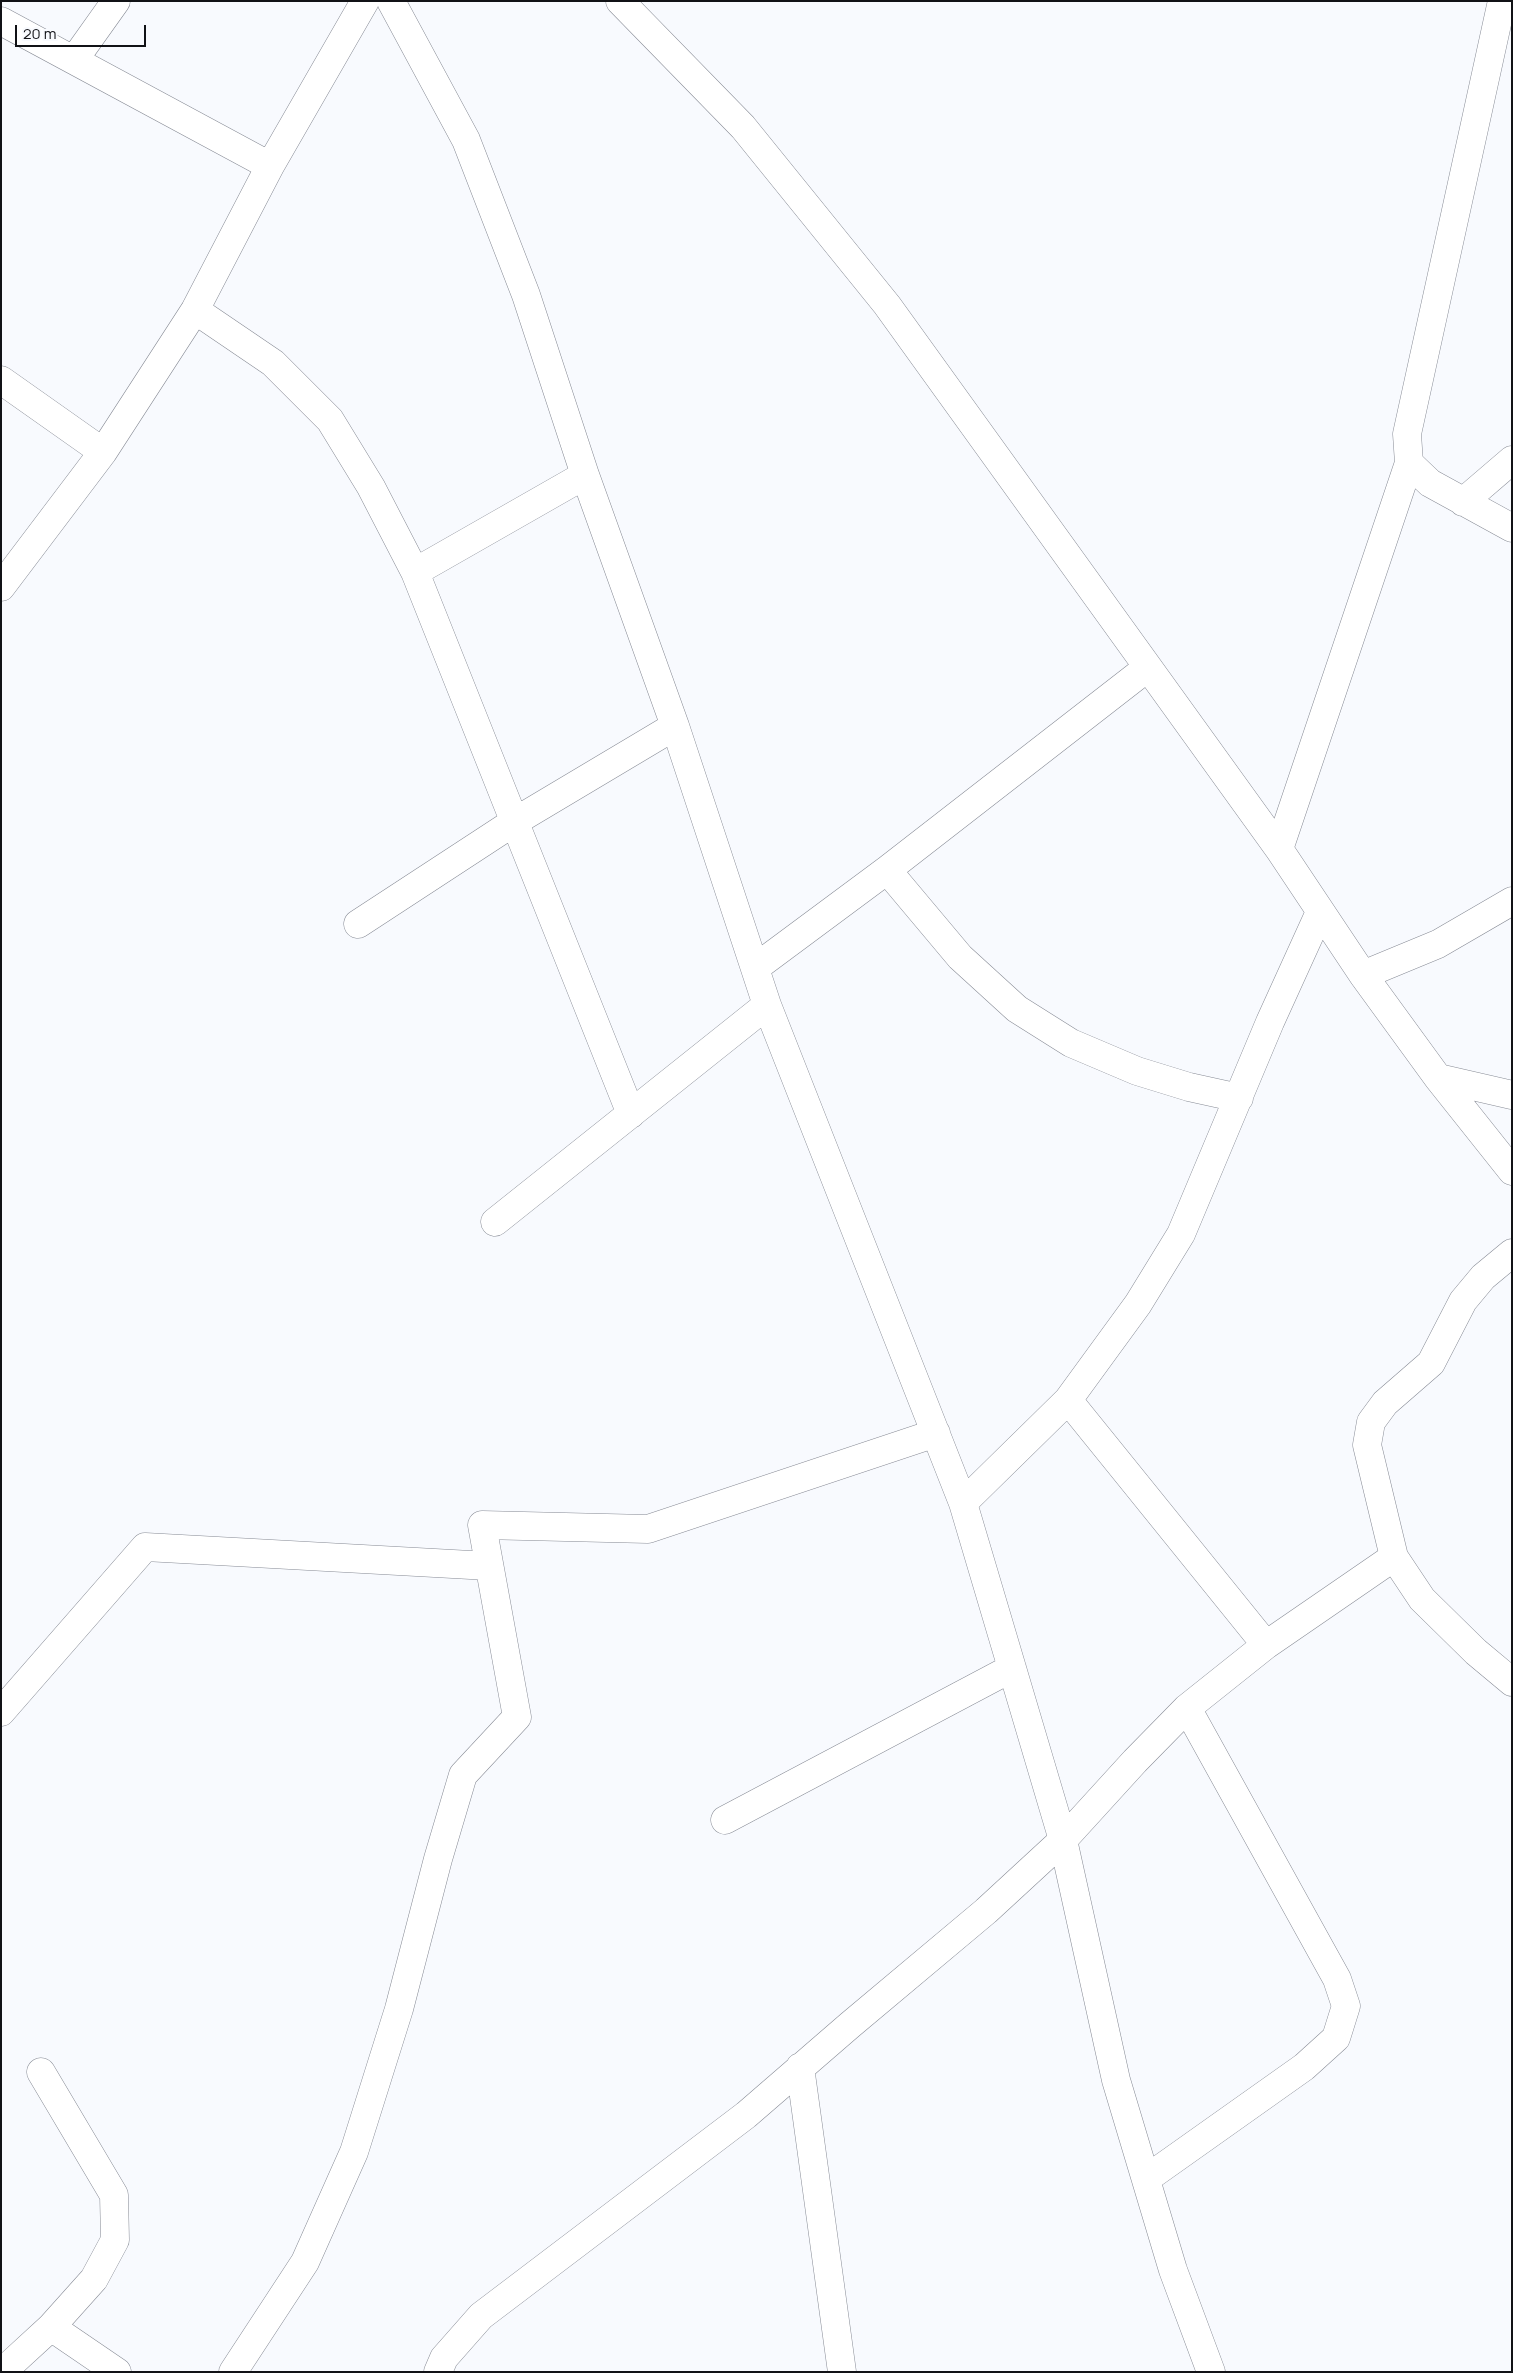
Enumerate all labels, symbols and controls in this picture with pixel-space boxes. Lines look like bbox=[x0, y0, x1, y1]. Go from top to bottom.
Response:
scale bar bbox=[18, 15, 149, 47]
text: 20 m bbox=[23, 23, 56, 44]

